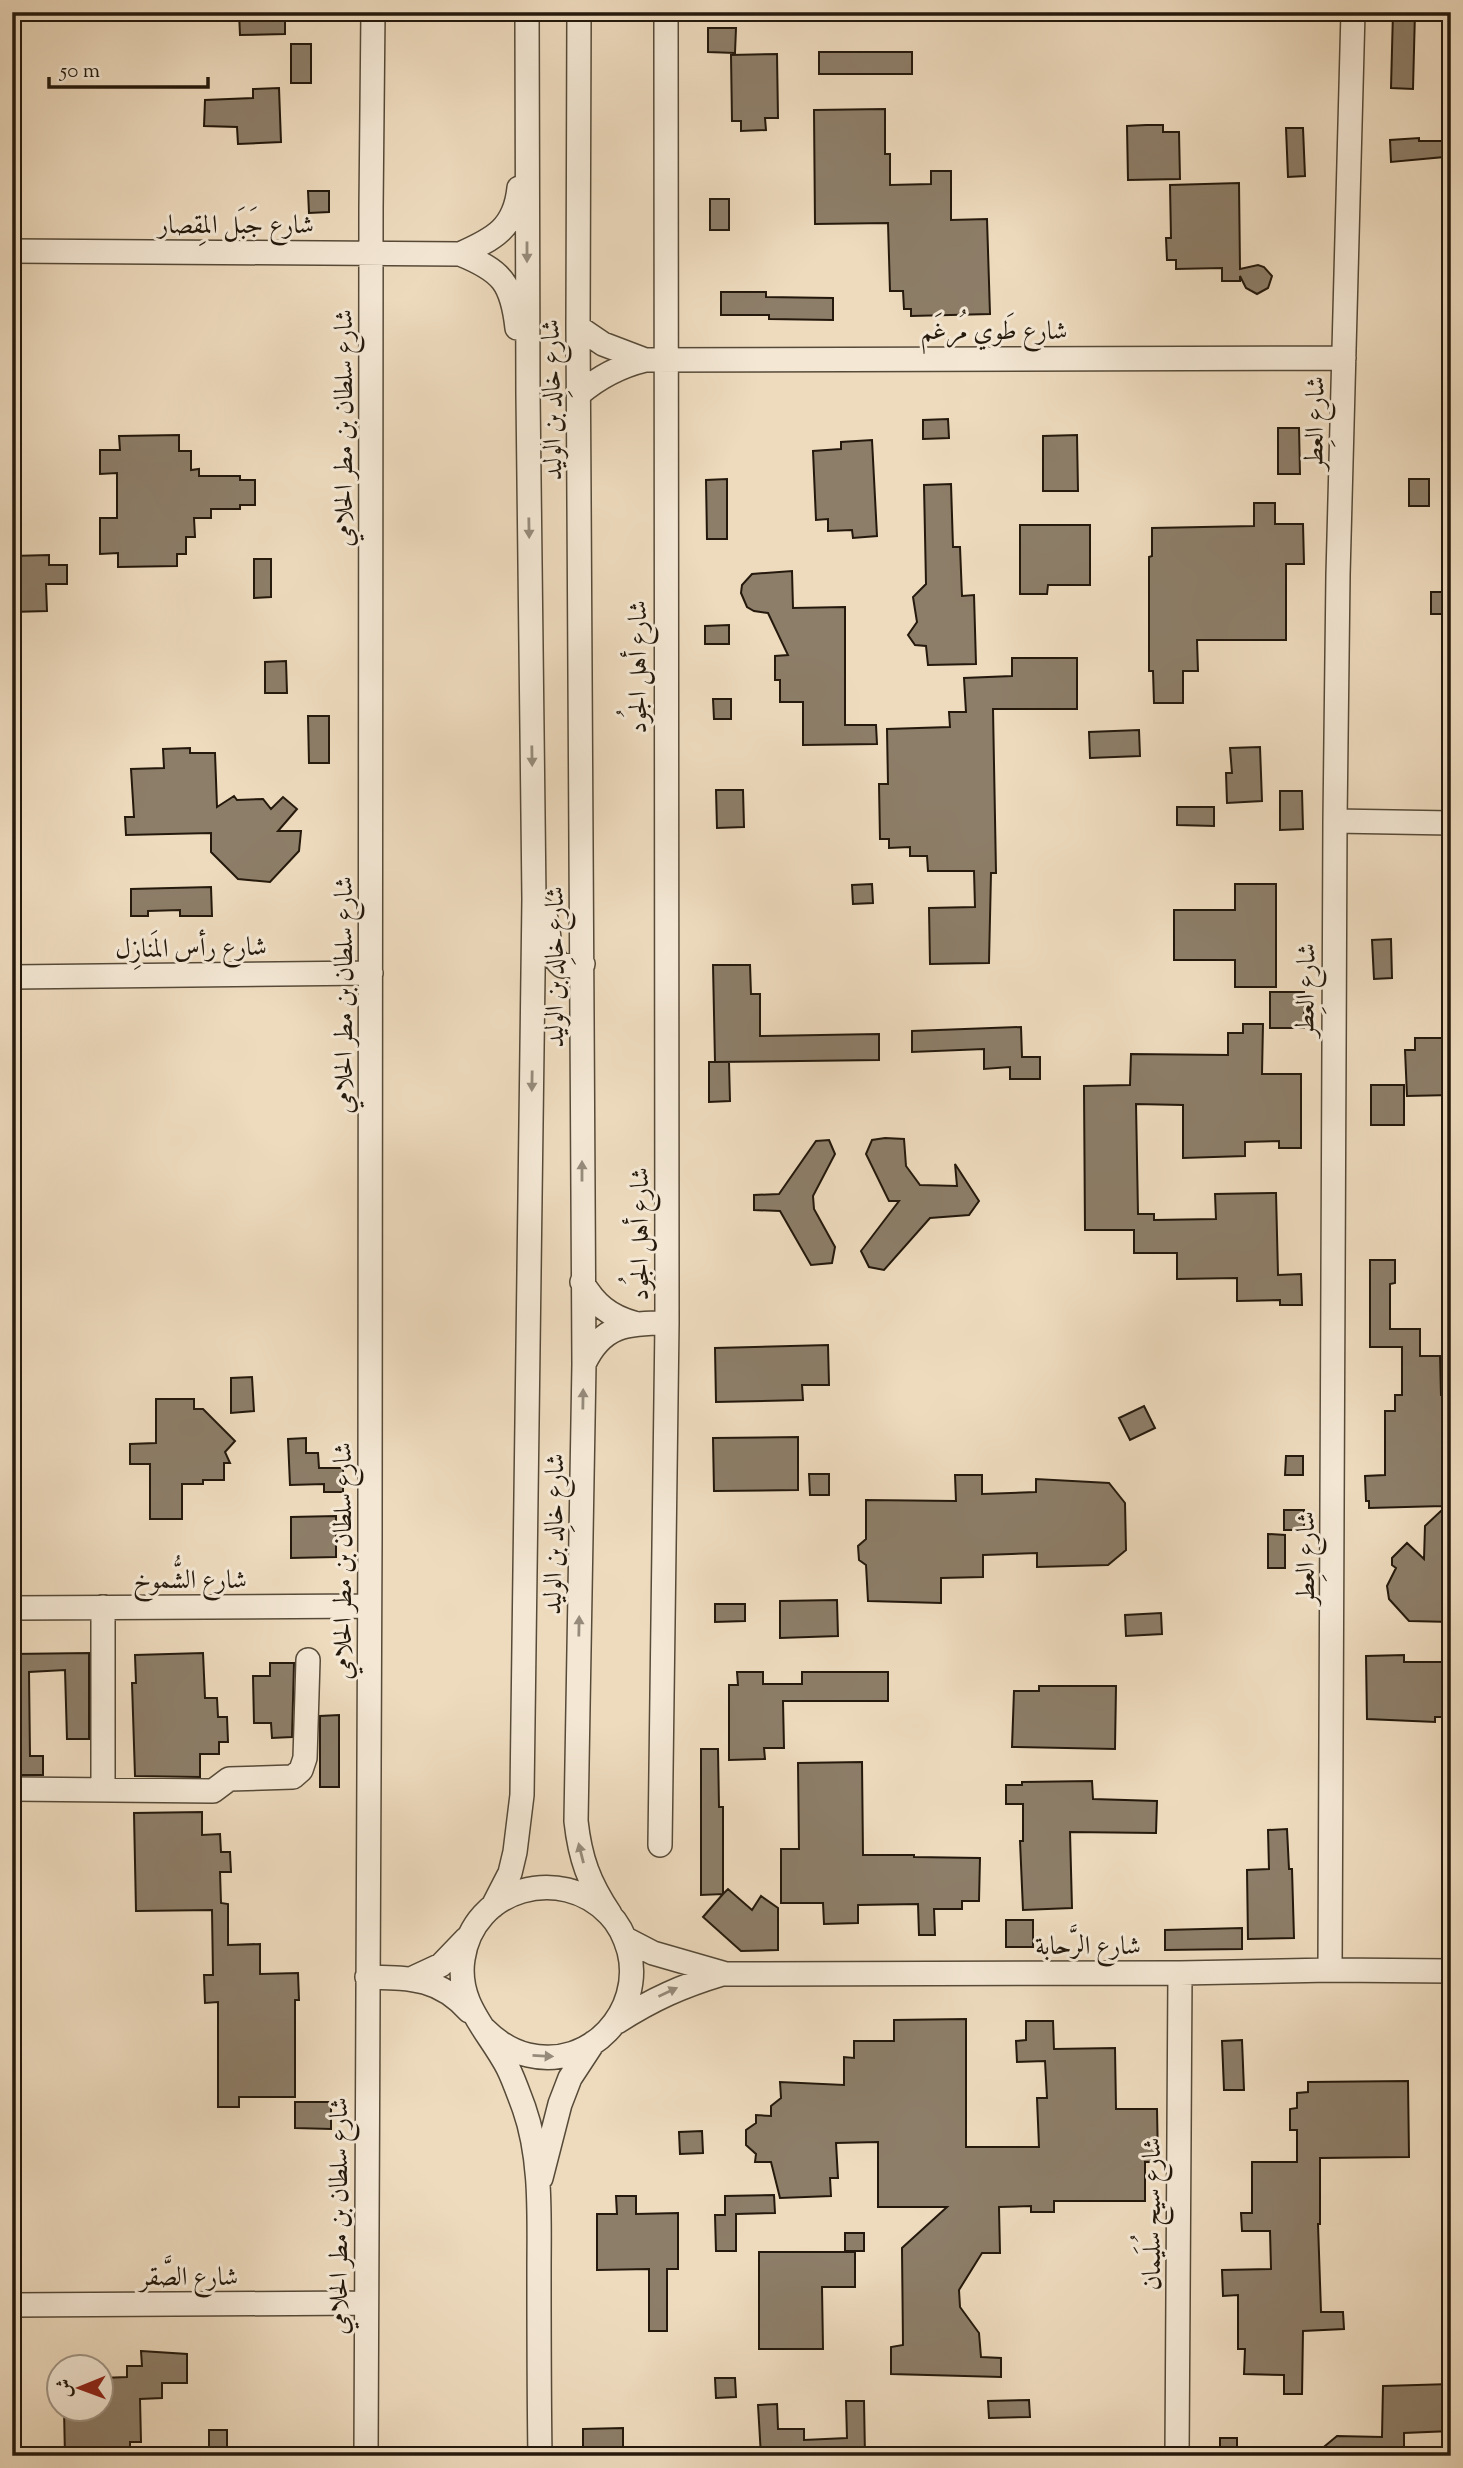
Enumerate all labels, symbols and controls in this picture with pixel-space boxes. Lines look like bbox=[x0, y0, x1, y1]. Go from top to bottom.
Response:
scale bar bbox=[49, 46, 208, 90]
text: 50 m bbox=[59, 57, 100, 87]
street label: شارع جَبَل المِقصار bbox=[155, 206, 314, 246]
one-way arrow bbox=[521, 241, 533, 263]
street label: شارع سلطان بن مطر الحلامي bbox=[327, 309, 365, 547]
street label: شارع طَوي مُرغَم bbox=[920, 309, 1068, 355]
street label: شارع خالِد بن الوليد bbox=[534, 319, 574, 481]
street label: شارع العِطر bbox=[1297, 376, 1337, 473]
one-way arrow bbox=[524, 518, 535, 540]
street label: شارع أهل الجُود bbox=[616, 600, 659, 734]
one-way arrow bbox=[526, 745, 538, 767]
street label: شارع سلطان بن مطر الحلامي bbox=[327, 876, 365, 1114]
street label: شارع خالِد بن الوليد bbox=[538, 886, 576, 1048]
street label: شارع رأس المَنازِل bbox=[115, 928, 267, 970]
street label: شارع العِطر bbox=[1288, 943, 1328, 1040]
one-way arrow bbox=[526, 1071, 538, 1093]
one-way arrow bbox=[576, 1160, 588, 1182]
street label: شارع أهل الجُود bbox=[618, 1167, 661, 1301]
one-way arrow bbox=[578, 1387, 589, 1409]
street label: شارع سلطان بن مطر الحلامي bbox=[326, 1442, 364, 1680]
street label: شارع خالِد بن الوليد bbox=[536, 1453, 576, 1615]
street label: شارع العِطر bbox=[1289, 1511, 1327, 1608]
street label: شارع الشُّموخ bbox=[133, 1554, 247, 1603]
one-way arrow bbox=[574, 1615, 585, 1637]
one-way arrow bbox=[575, 1842, 586, 1864]
street label: شارع الرَّحابة bbox=[1035, 1924, 1141, 1967]
one-way arrow bbox=[658, 1987, 678, 1998]
one-way arrow bbox=[532, 2051, 554, 2062]
street label: شارع سلطان بن مطر الحلامي bbox=[322, 2097, 360, 2335]
street label: شارع سيح سُلَيمان bbox=[1130, 2137, 1175, 2291]
street label: شارع الصَّقر bbox=[137, 2255, 238, 2298]
north arrow bbox=[46, 2352, 116, 2422]
text: ش bbox=[52, 2379, 79, 2398]

